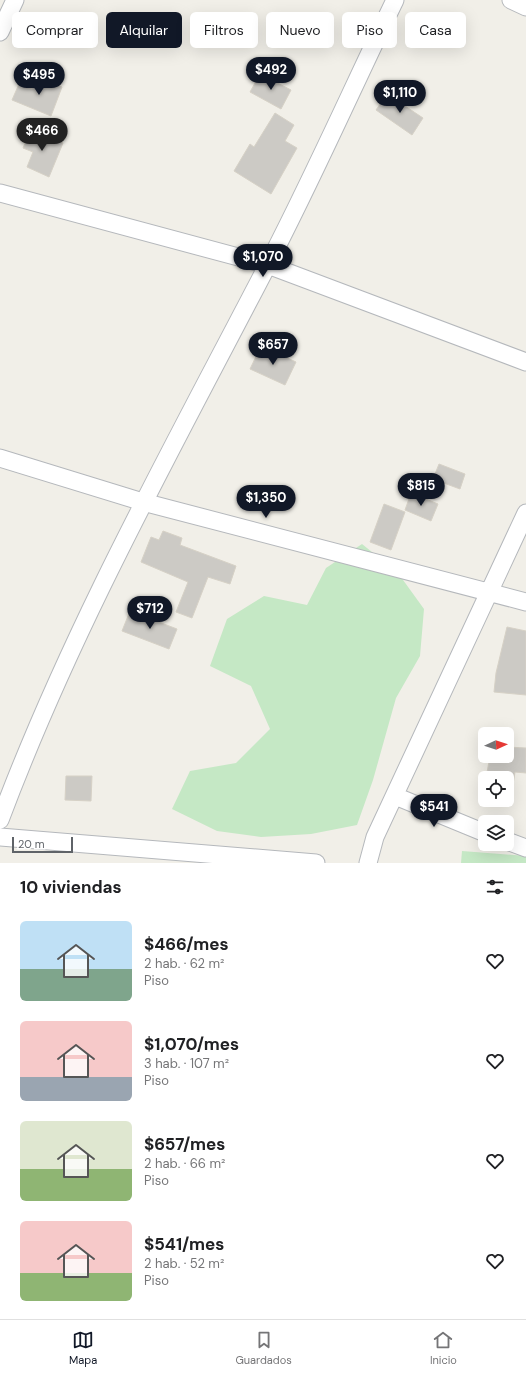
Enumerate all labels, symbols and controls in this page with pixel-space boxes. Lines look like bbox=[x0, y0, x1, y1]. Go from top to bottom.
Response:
chip: Comprar bbox=[12, 12, 98, 48]
chip: Alquilar bbox=[106, 12, 182, 48]
chip: Filtros bbox=[190, 12, 258, 48]
chip: Nuevo bbox=[266, 12, 334, 48]
chip: Piso bbox=[342, 12, 397, 48]
chip: Casa bbox=[405, 12, 466, 48]
pin: $492 bbox=[247, 57, 295, 91]
text: $492 bbox=[255, 61, 287, 78]
pin: $495 bbox=[15, 62, 63, 96]
text: $495 bbox=[23, 66, 55, 83]
pin: $1,110 bbox=[367, 80, 433, 114]
text: $1,110 bbox=[383, 84, 417, 101]
pin: $466 bbox=[18, 118, 66, 152]
text: $466 bbox=[26, 122, 58, 139]
pin: $1,070 bbox=[230, 244, 296, 278]
text: $1,070 bbox=[243, 248, 283, 265]
pin: $657 bbox=[249, 332, 297, 366]
text: $657 bbox=[258, 336, 288, 353]
pin: $815 bbox=[397, 473, 445, 507]
text: $815 bbox=[407, 477, 435, 494]
pin: $1,350 bbox=[233, 485, 299, 519]
text: $1,350 bbox=[246, 489, 286, 506]
pin: $712 bbox=[126, 596, 174, 630]
text: $712 bbox=[136, 600, 164, 617]
north arrow bbox=[478, 727, 514, 763]
map controls bbox=[478, 727, 514, 851]
button: locate bbox=[478, 771, 514, 807]
pin: $541 bbox=[410, 794, 458, 828]
text: $541 bbox=[419, 798, 449, 815]
button: layers bbox=[478, 815, 514, 851]
scale bar bbox=[12, 835, 73, 854]
text: 20 m bbox=[18, 837, 44, 851]
text: 10 viviendas bbox=[20, 876, 122, 898]
icon: filters bbox=[484, 876, 506, 898]
text: $466/mes bbox=[144, 933, 229, 955]
icon: home bbox=[52, 937, 100, 985]
icon: heart bbox=[484, 950, 506, 972]
text: 2 hab. · 62 m² bbox=[144, 955, 224, 972]
text: Piso bbox=[144, 972, 169, 989]
text: $1,070/mes bbox=[144, 1033, 239, 1055]
icon: home bbox=[52, 1037, 100, 1085]
icon: heart bbox=[484, 1050, 506, 1072]
text: 3 hab. · 107 m² bbox=[144, 1055, 229, 1072]
text: Piso bbox=[144, 1072, 169, 1089]
text: $657/mes bbox=[144, 1133, 225, 1155]
icon: home bbox=[52, 1137, 100, 1185]
icon: heart bbox=[484, 1150, 506, 1172]
text: 2 hab. · 66 m² bbox=[144, 1155, 225, 1172]
text: Piso bbox=[144, 1172, 169, 1189]
text: $541/mes bbox=[144, 1233, 224, 1255]
icon: home bbox=[52, 1237, 100, 1285]
icon: heart bbox=[484, 1250, 506, 1272]
text: 2 hab. · 52 m² bbox=[144, 1255, 224, 1272]
text: Piso bbox=[144, 1272, 169, 1289]
tab: Mapa bbox=[69, 1329, 97, 1367]
tab: Guardados bbox=[235, 1329, 292, 1367]
tab: Inicio bbox=[430, 1329, 457, 1367]

